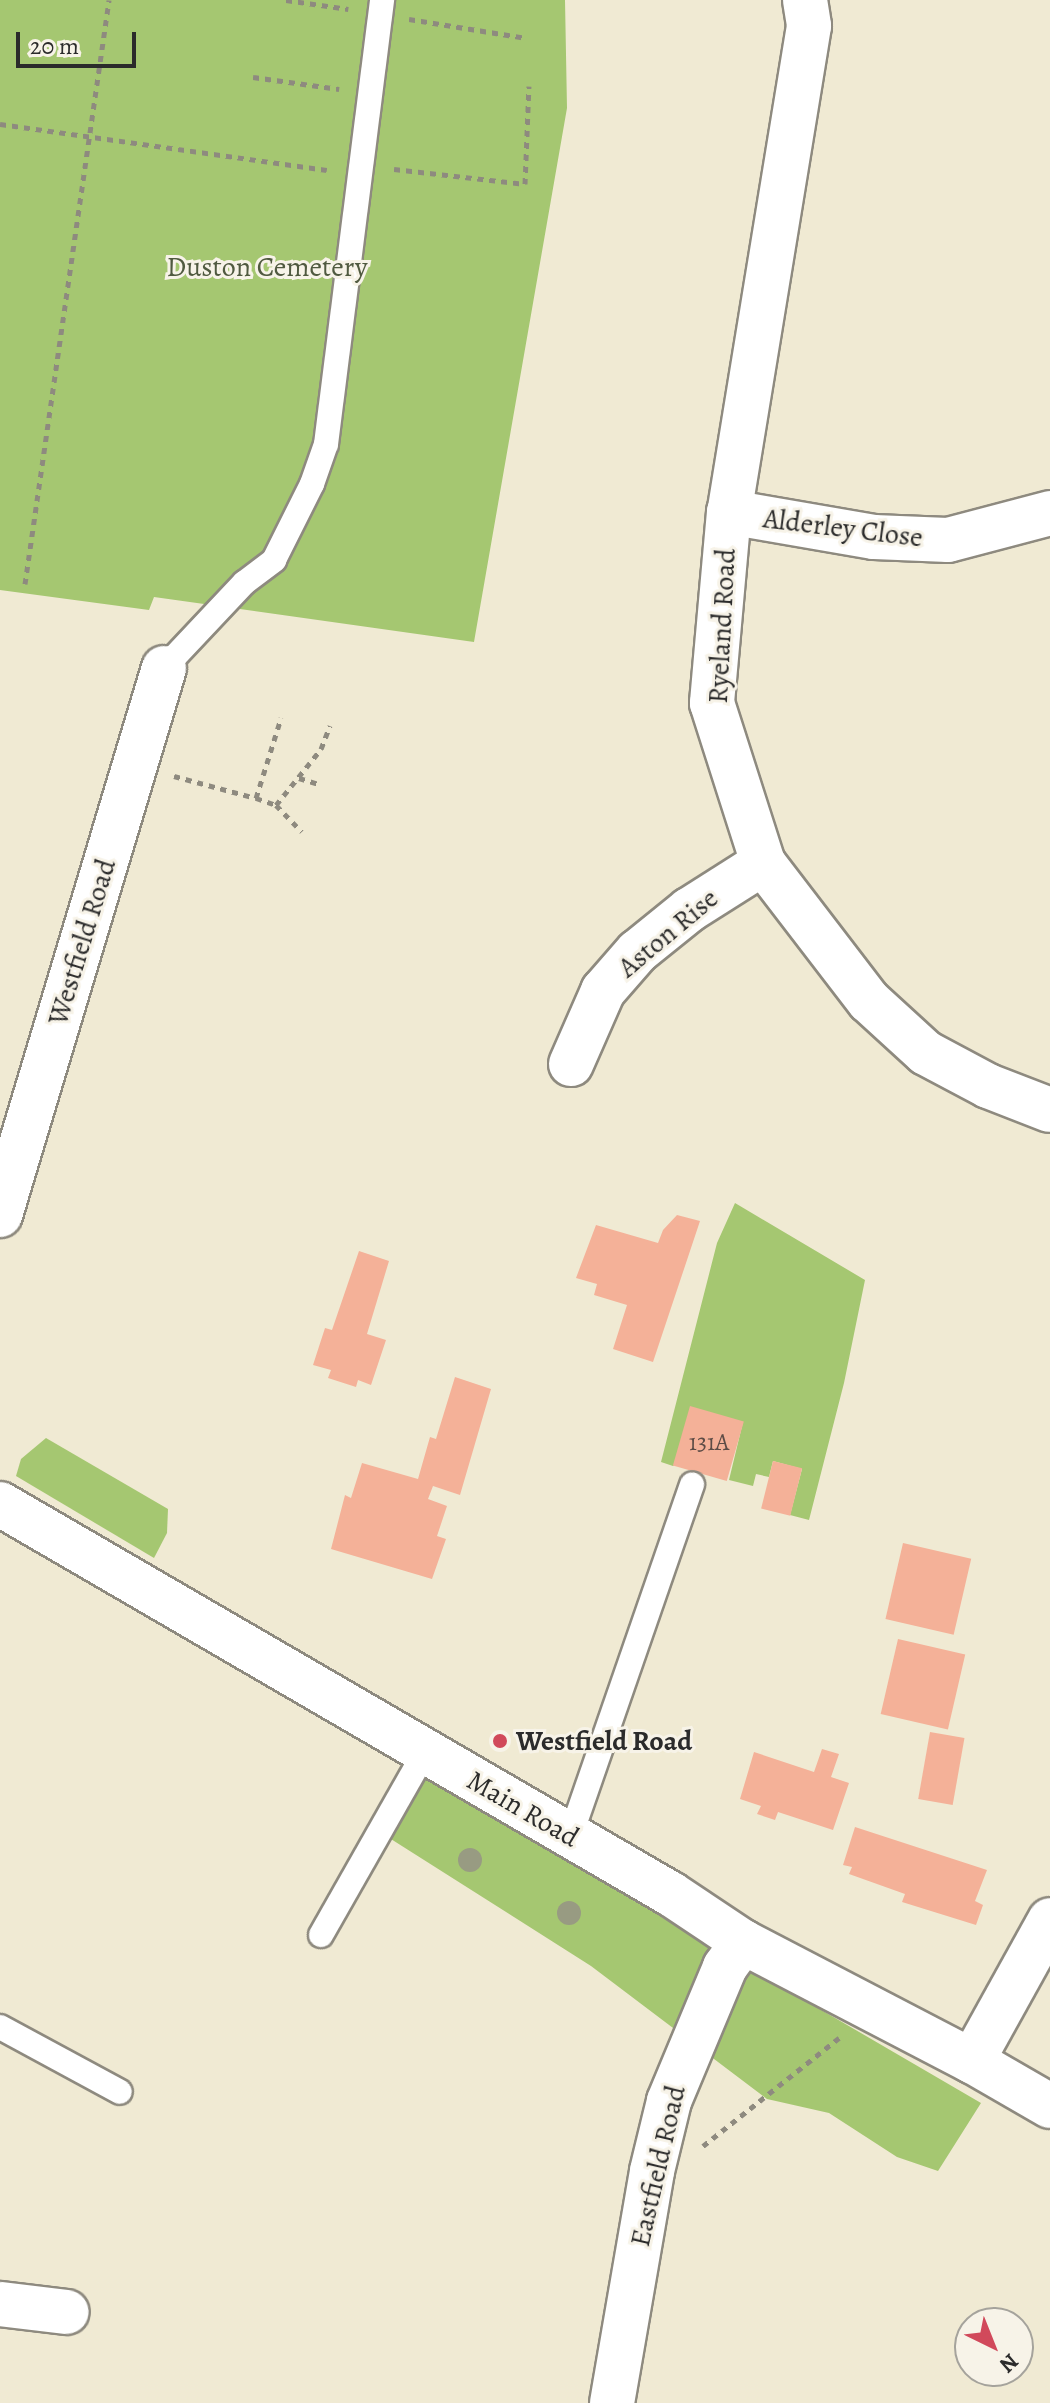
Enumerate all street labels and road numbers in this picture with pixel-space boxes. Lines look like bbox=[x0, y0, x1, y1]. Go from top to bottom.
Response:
street label: Alderley Close bbox=[761, 502, 925, 554]
street label: Ryeland Road bbox=[701, 548, 743, 704]
street label: Westfield Road bbox=[41, 855, 123, 1029]
street label: Aston Rise bbox=[611, 881, 725, 985]
street label: Main Road bbox=[461, 1764, 585, 1854]
street label: Eastfield Road bbox=[623, 2082, 693, 2250]

